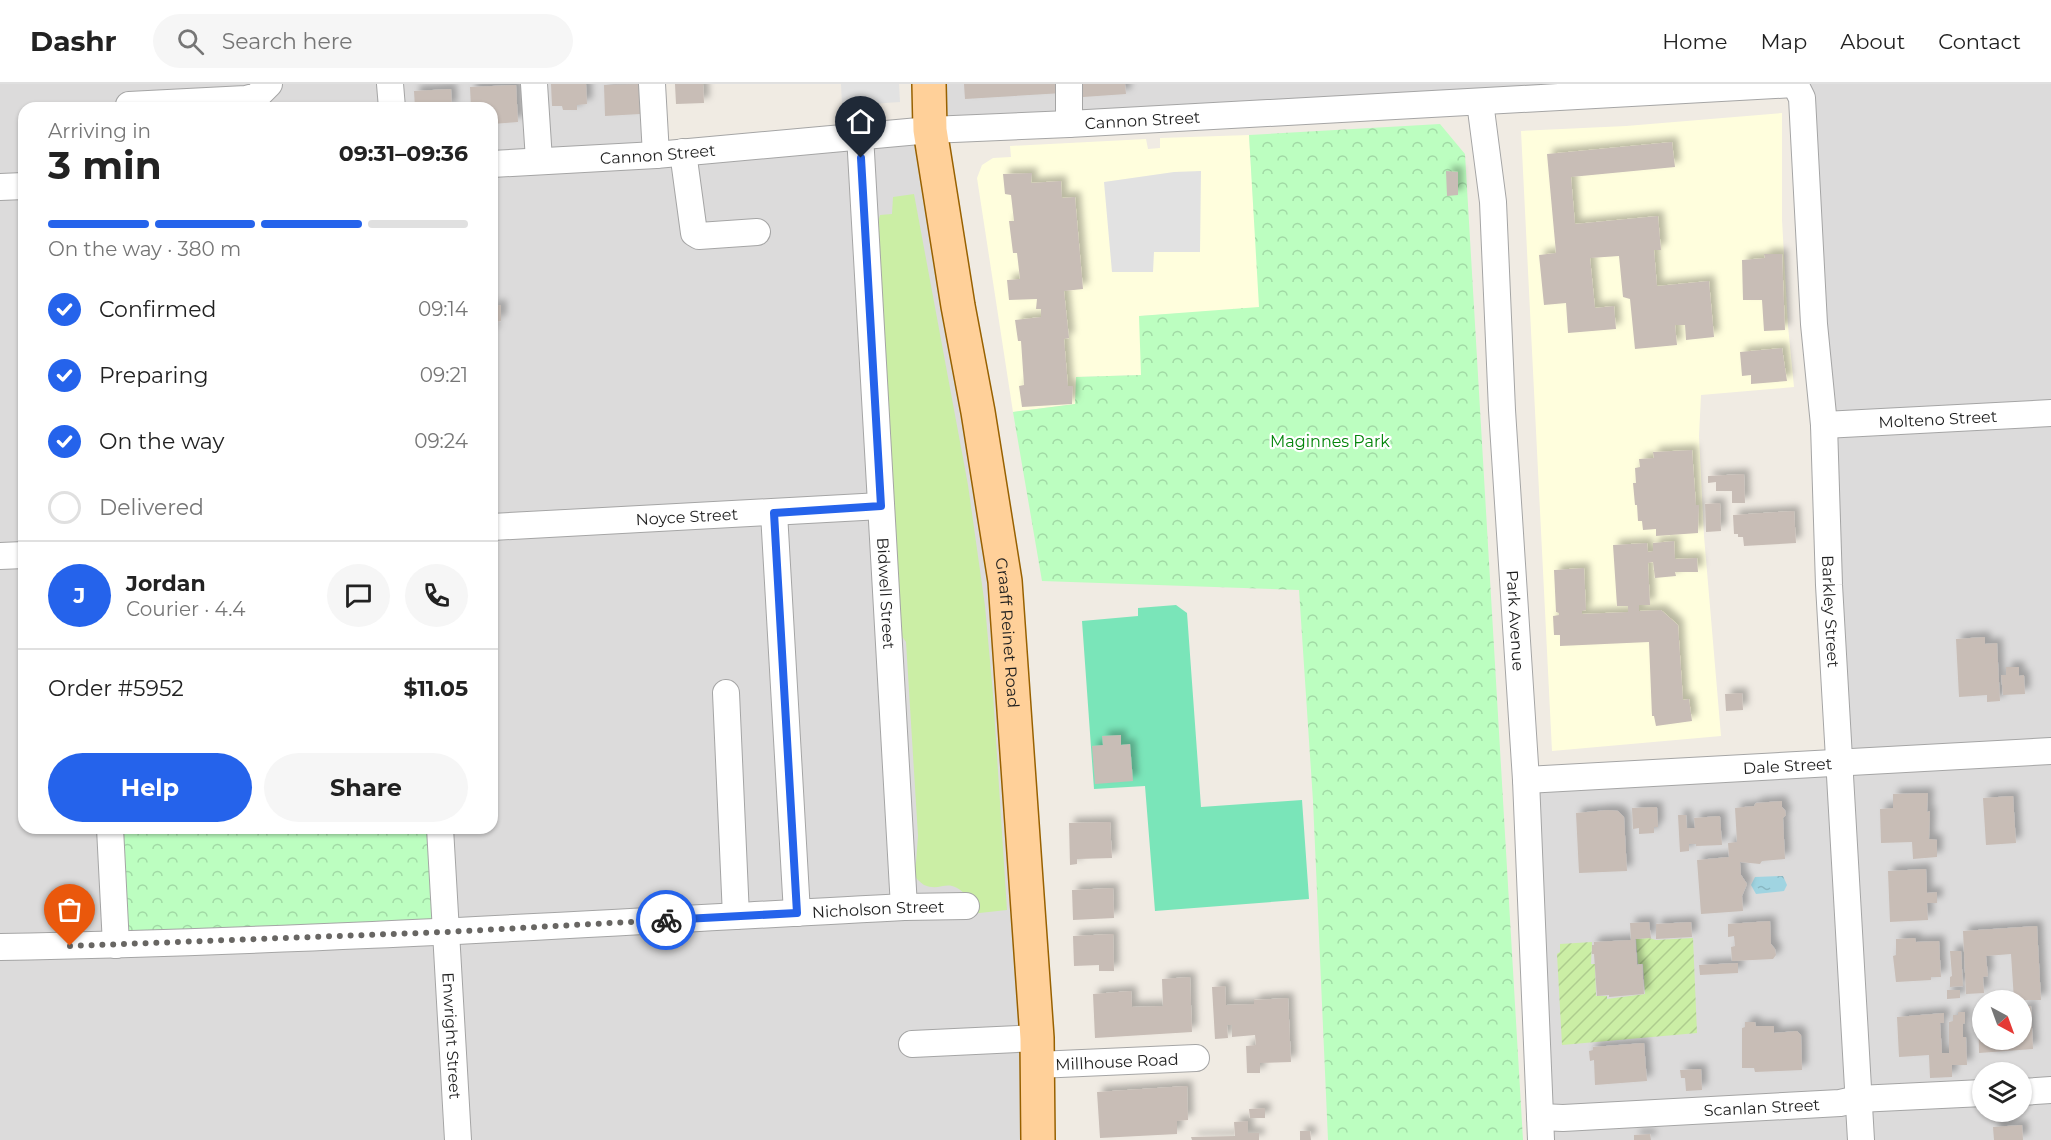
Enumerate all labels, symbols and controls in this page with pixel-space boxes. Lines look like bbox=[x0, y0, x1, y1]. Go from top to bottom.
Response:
search box bbox=[153, 14, 573, 68]
text: Dashr bbox=[30, 24, 117, 58]
icon: search bbox=[174, 25, 207, 58]
text: Search here bbox=[222, 28, 353, 55]
text: Home bbox=[1662, 29, 1727, 54]
text: Map bbox=[1760, 29, 1807, 54]
text: About bbox=[1840, 29, 1905, 54]
text: Contact bbox=[1938, 29, 2021, 54]
pin bbox=[835, 96, 886, 158]
icon: home bbox=[844, 105, 877, 138]
street label: Cannon Street bbox=[1084, 107, 1201, 133]
text: Arriving in bbox=[48, 119, 151, 143]
text: 09:31–09:36 bbox=[339, 140, 468, 167]
street label: Cannon Street bbox=[599, 140, 717, 168]
text: 3 min bbox=[48, 141, 162, 189]
text: On the way · 380 m bbox=[48, 237, 241, 261]
icon: check bbox=[48, 293, 81, 326]
text: Confirmed bbox=[99, 296, 216, 323]
text: 09:14 bbox=[418, 297, 468, 321]
icon: check bbox=[48, 359, 81, 392]
text: Preparing bbox=[99, 362, 208, 389]
text: 09:21 bbox=[420, 363, 468, 387]
street label: Molteno Street bbox=[1878, 406, 1998, 432]
icon: check bbox=[48, 425, 81, 458]
text: On the way bbox=[99, 428, 224, 455]
text: 09:24 bbox=[414, 429, 468, 453]
park label: Maginnes Park bbox=[1270, 432, 1390, 451]
text: Delivered bbox=[99, 494, 204, 521]
street label: Noyce Street bbox=[635, 504, 739, 529]
street label: Bidwell Street bbox=[873, 537, 899, 650]
street label: Barkley Street bbox=[1819, 555, 1843, 669]
street label: Graaff Reinet Road bbox=[992, 556, 1023, 709]
button: chat bbox=[327, 564, 390, 627]
button: phone bbox=[405, 564, 468, 627]
street label: Park Avenue bbox=[1503, 569, 1528, 672]
text: Jordan bbox=[126, 570, 206, 597]
text: J bbox=[74, 582, 85, 609]
text: Courier · 4.4 bbox=[126, 597, 245, 621]
text: Order #5952 bbox=[48, 675, 184, 702]
text: $11.05 bbox=[403, 675, 468, 702]
button: Help bbox=[48, 753, 252, 822]
button: Share bbox=[264, 753, 468, 822]
street label: Dale Street bbox=[1743, 754, 1833, 777]
pin bbox=[44, 884, 95, 946]
courier bbox=[636, 890, 696, 950]
icon: bag bbox=[53, 893, 86, 926]
street label: Nicholson Street bbox=[811, 897, 945, 921]
icon: bike bbox=[650, 904, 683, 937]
street label: Enwright Street bbox=[439, 972, 465, 1100]
north arrow bbox=[1972, 990, 2032, 1050]
map controls bbox=[1972, 990, 2032, 1122]
street label: Millhouse Road bbox=[1055, 1049, 1179, 1074]
button: layers bbox=[1972, 1062, 2032, 1122]
street label: Scanlan Street bbox=[1703, 1095, 1821, 1120]

